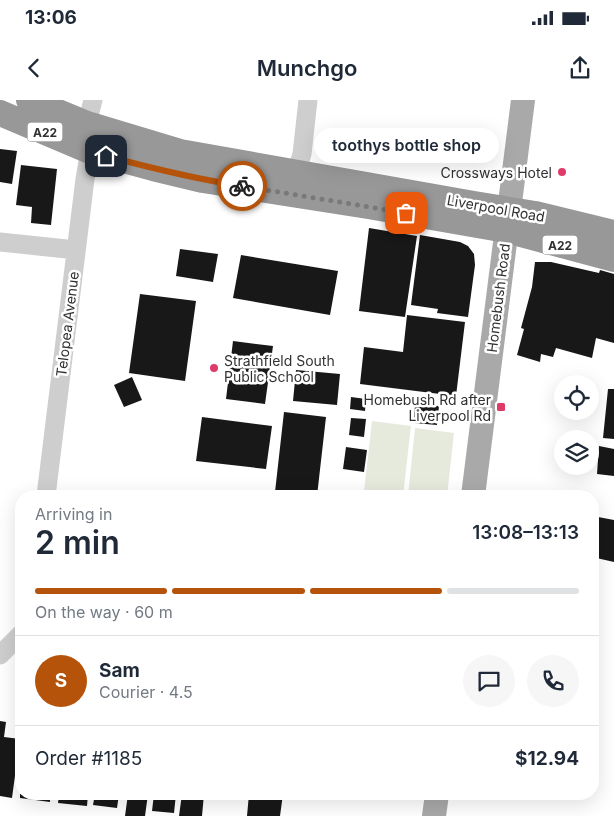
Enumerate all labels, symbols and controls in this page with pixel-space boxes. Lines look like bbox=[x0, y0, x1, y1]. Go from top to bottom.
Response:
text: 13:06 bbox=[25, 6, 77, 29]
icon: back bbox=[20, 54, 48, 82]
icon: share bbox=[566, 54, 594, 82]
text: Munchgo bbox=[257, 55, 357, 81]
road number: A22 bbox=[28, 122, 62, 142]
callout: toothys bottle shop bbox=[314, 128, 498, 163]
pin bbox=[85, 135, 127, 177]
text: toothys bottle shop bbox=[332, 135, 481, 155]
icon: home bbox=[92, 142, 120, 170]
courier bbox=[217, 161, 267, 211]
place label: Crossways Hotel bbox=[440, 164, 552, 181]
marker: Crossways Hotel bbox=[556, 166, 568, 178]
icon: bike bbox=[228, 172, 256, 200]
street label: Liverpool Road bbox=[446, 191, 546, 225]
pin bbox=[385, 192, 427, 234]
icon: bag bbox=[392, 199, 420, 227]
road number: A22 bbox=[542, 236, 578, 254]
street label: Homebush Road bbox=[483, 243, 513, 353]
street label: Telopea Avenue bbox=[52, 270, 82, 378]
place label: Strathfield South Public School bbox=[224, 352, 335, 385]
marker: Strathfield South Public School bbox=[208, 362, 220, 374]
map controls bbox=[554, 375, 599, 475]
button: locate bbox=[554, 375, 599, 420]
place label: Homebush Rd after Liverpool Rd bbox=[364, 391, 491, 424]
marker: Homebush Rd after Liverpool Rd bbox=[495, 401, 507, 413]
button: layers bbox=[554, 430, 599, 475]
text: Arriving in bbox=[35, 504, 112, 524]
text: 13:08–13:13 bbox=[472, 521, 579, 544]
text: 2 min bbox=[35, 523, 120, 562]
text: On the way · 60 m bbox=[35, 602, 173, 622]
button: chat bbox=[463, 655, 515, 707]
button: phone bbox=[527, 655, 579, 707]
text: Sam bbox=[99, 659, 140, 682]
text: S bbox=[55, 669, 67, 692]
text: Courier · 4.5 bbox=[99, 682, 193, 702]
text: Order #1185 bbox=[35, 747, 142, 770]
text: $12.94 bbox=[515, 747, 579, 770]

